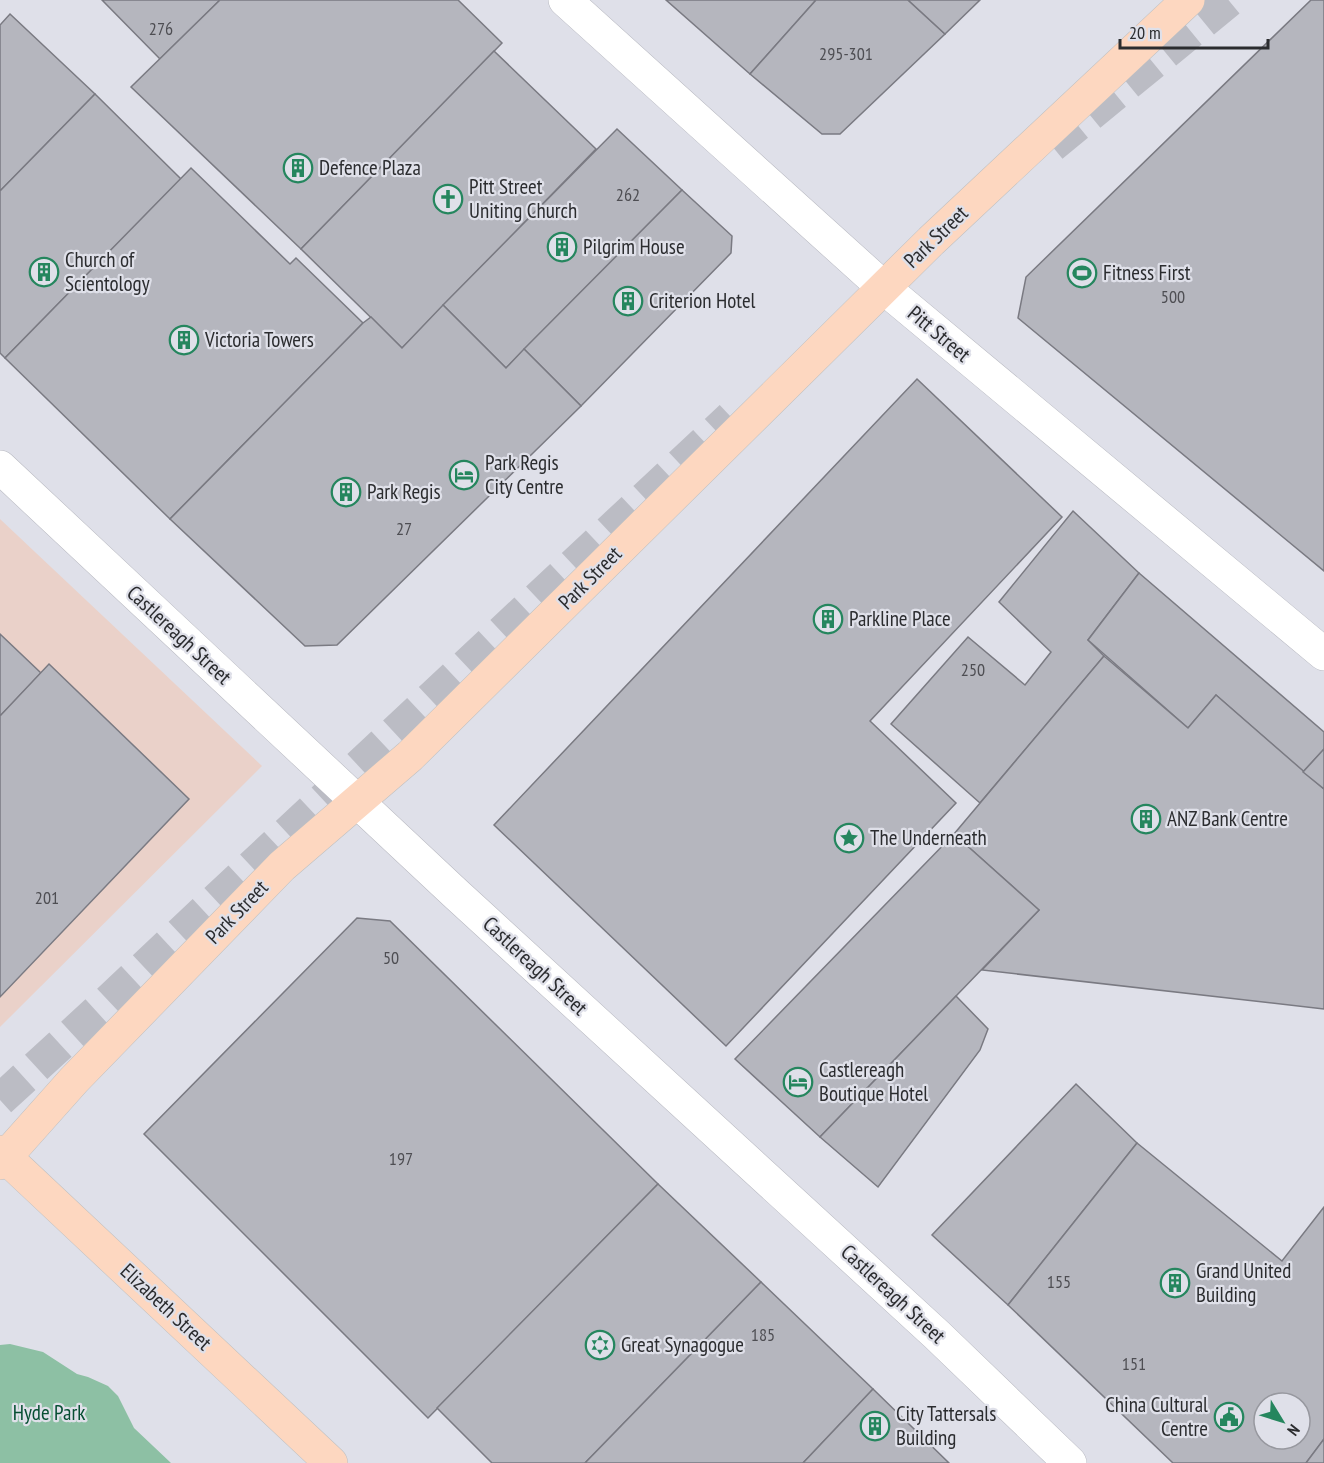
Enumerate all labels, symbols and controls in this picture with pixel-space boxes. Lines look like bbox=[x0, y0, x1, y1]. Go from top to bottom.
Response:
scale bar bbox=[1120, 12, 1268, 50]
house number: 276 bbox=[149, 17, 173, 40]
text: 20 m bbox=[1129, 21, 1161, 44]
house number: 295-301 bbox=[819, 42, 873, 65]
building icon: Defence Plaza bbox=[282, 152, 314, 184]
place label: Defence Plaza bbox=[319, 154, 421, 181]
place label: Pitt Street Uniting Church bbox=[469, 173, 577, 224]
church icon: Pitt Street Uniting Church bbox=[432, 183, 464, 215]
house number: 262 bbox=[616, 183, 640, 206]
street label: Park Street bbox=[898, 199, 973, 274]
building icon: Pilgrim House bbox=[546, 231, 578, 263]
place label: Pilgrim House bbox=[583, 233, 685, 260]
place label: Church of Scientology bbox=[65, 246, 150, 297]
building icon: Church of Scientology bbox=[28, 256, 60, 288]
sports icon: Fitness First bbox=[1066, 257, 1098, 289]
place label: Fitness First bbox=[1103, 259, 1191, 286]
building icon: Criterion Hotel bbox=[612, 285, 644, 317]
house number: 500 bbox=[1161, 285, 1185, 308]
place label: Criterion Hotel bbox=[649, 287, 756, 314]
street label: Pitt Street bbox=[902, 300, 976, 368]
building icon: Victoria Towers bbox=[168, 324, 200, 356]
place label: Victoria Towers bbox=[204, 326, 314, 353]
place label: Park Regis City Centre bbox=[485, 449, 564, 500]
hotel icon: Park Regis City Centre bbox=[448, 459, 480, 491]
building icon: Park Regis bbox=[330, 476, 362, 508]
place label: Park Regis bbox=[367, 478, 441, 505]
house number: 27 bbox=[396, 517, 412, 540]
street label: Park Street bbox=[552, 540, 627, 615]
street label: Castlereagh Street bbox=[121, 579, 237, 690]
building icon: Parkline Place bbox=[812, 603, 844, 635]
place label: Parkline Place bbox=[849, 605, 951, 632]
house number: 250 bbox=[961, 658, 985, 681]
building icon: ANZ Bank Centre bbox=[1130, 803, 1162, 835]
place label: ANZ Bank Centre bbox=[1167, 805, 1288, 832]
place icon: The Underneath bbox=[833, 822, 865, 854]
place label: The Underneath bbox=[870, 824, 987, 851]
street label: Park Street bbox=[200, 874, 274, 949]
house number: 201 bbox=[35, 886, 59, 909]
street label: Castlereagh Street bbox=[477, 910, 593, 1021]
house number: 50 bbox=[383, 946, 399, 969]
place label: Castlereagh Boutique Hotel bbox=[819, 1056, 928, 1107]
hotel icon: Castlereagh Boutique Hotel bbox=[782, 1066, 814, 1098]
house number: 197 bbox=[389, 1147, 413, 1170]
street label: Castlereagh Street bbox=[835, 1238, 951, 1349]
street label: Elizabeth Street bbox=[115, 1257, 218, 1356]
place label: Grand United Building bbox=[1196, 1257, 1291, 1308]
building icon: Grand United Building bbox=[1159, 1267, 1191, 1299]
house number: 155 bbox=[1047, 1270, 1071, 1293]
house number: 185 bbox=[751, 1323, 775, 1346]
synagogue icon: Great Synagogue bbox=[584, 1329, 616, 1361]
place label: Great Synagogue bbox=[621, 1331, 744, 1358]
house number: 151 bbox=[1122, 1352, 1146, 1375]
place label: China Cultural Centre bbox=[1105, 1391, 1208, 1442]
north arrow bbox=[1252, 1391, 1312, 1451]
park label: Hyde Park bbox=[13, 1399, 85, 1426]
place label: City Tattersals Building bbox=[896, 1400, 996, 1451]
public building icon: China Cultural Centre bbox=[1213, 1401, 1245, 1433]
building icon: City Tattersals Building bbox=[859, 1410, 891, 1442]
text: N bbox=[1283, 1421, 1304, 1440]

